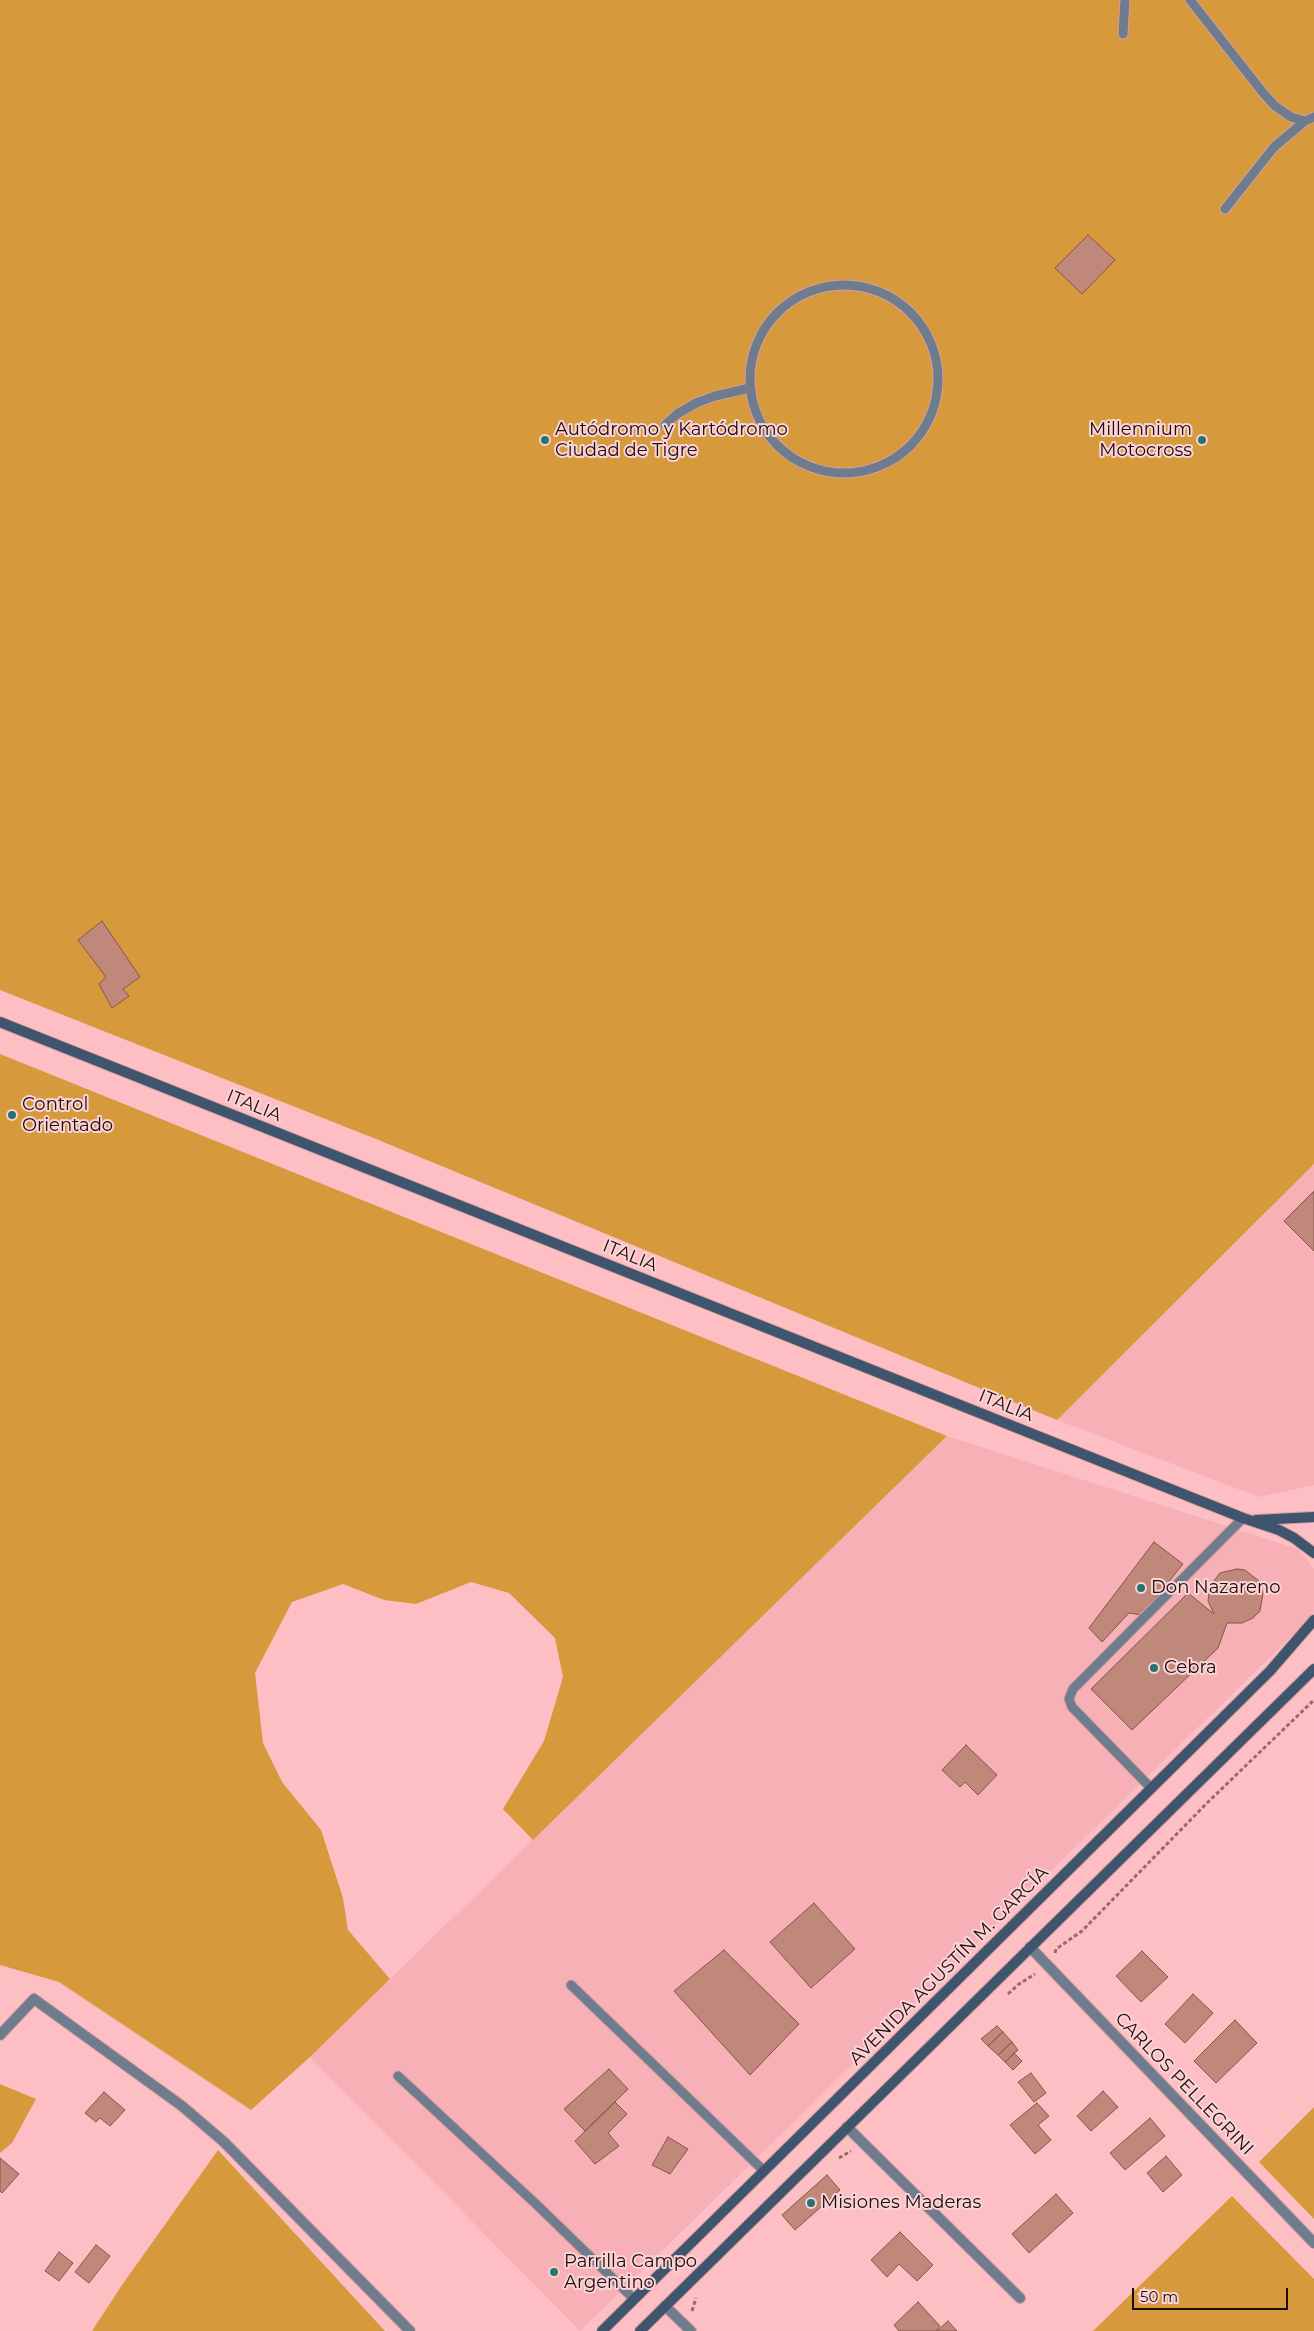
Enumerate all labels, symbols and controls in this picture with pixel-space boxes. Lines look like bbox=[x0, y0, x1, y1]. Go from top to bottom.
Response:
place label: Autódromo y Kartódromo Ciudad de Tigre bbox=[555, 419, 788, 462]
place label: Millennium Motocross bbox=[1089, 419, 1192, 462]
marker: Autódromo y Kartódromo Ciudad de Tigre bbox=[539, 434, 551, 446]
marker: Millennium Motocross bbox=[1196, 434, 1208, 446]
street label: ITALIA bbox=[224, 1085, 284, 1127]
place label: Control Orientado bbox=[22, 1094, 113, 1136]
marker: Control Orientado bbox=[6, 1109, 18, 1121]
street label: ITALIA bbox=[600, 1235, 660, 1277]
street label: ITALIA bbox=[976, 1385, 1036, 1427]
place label: Don Nazareno bbox=[1151, 1577, 1280, 1599]
marker: Don Nazareno bbox=[1135, 1582, 1147, 1594]
place label: Cebra bbox=[1164, 1657, 1217, 1679]
marker: Cebra bbox=[1148, 1662, 1160, 1674]
street label: AVENIDA AGUSTÍN M. GARCÍA bbox=[845, 1862, 1053, 2070]
street label: CARLOS PELLEGRINI bbox=[1110, 2008, 1258, 2160]
place label: Misiones Maderas bbox=[821, 2192, 981, 2214]
marker: Misiones Maderas bbox=[805, 2197, 817, 2209]
place label: Parrilla Campo Argentino bbox=[564, 2251, 697, 2294]
marker: Parrilla Campo Argentino bbox=[548, 2266, 560, 2278]
scale bar bbox=[1134, 2278, 1290, 2310]
text: 50 m bbox=[1140, 2287, 1178, 2306]

